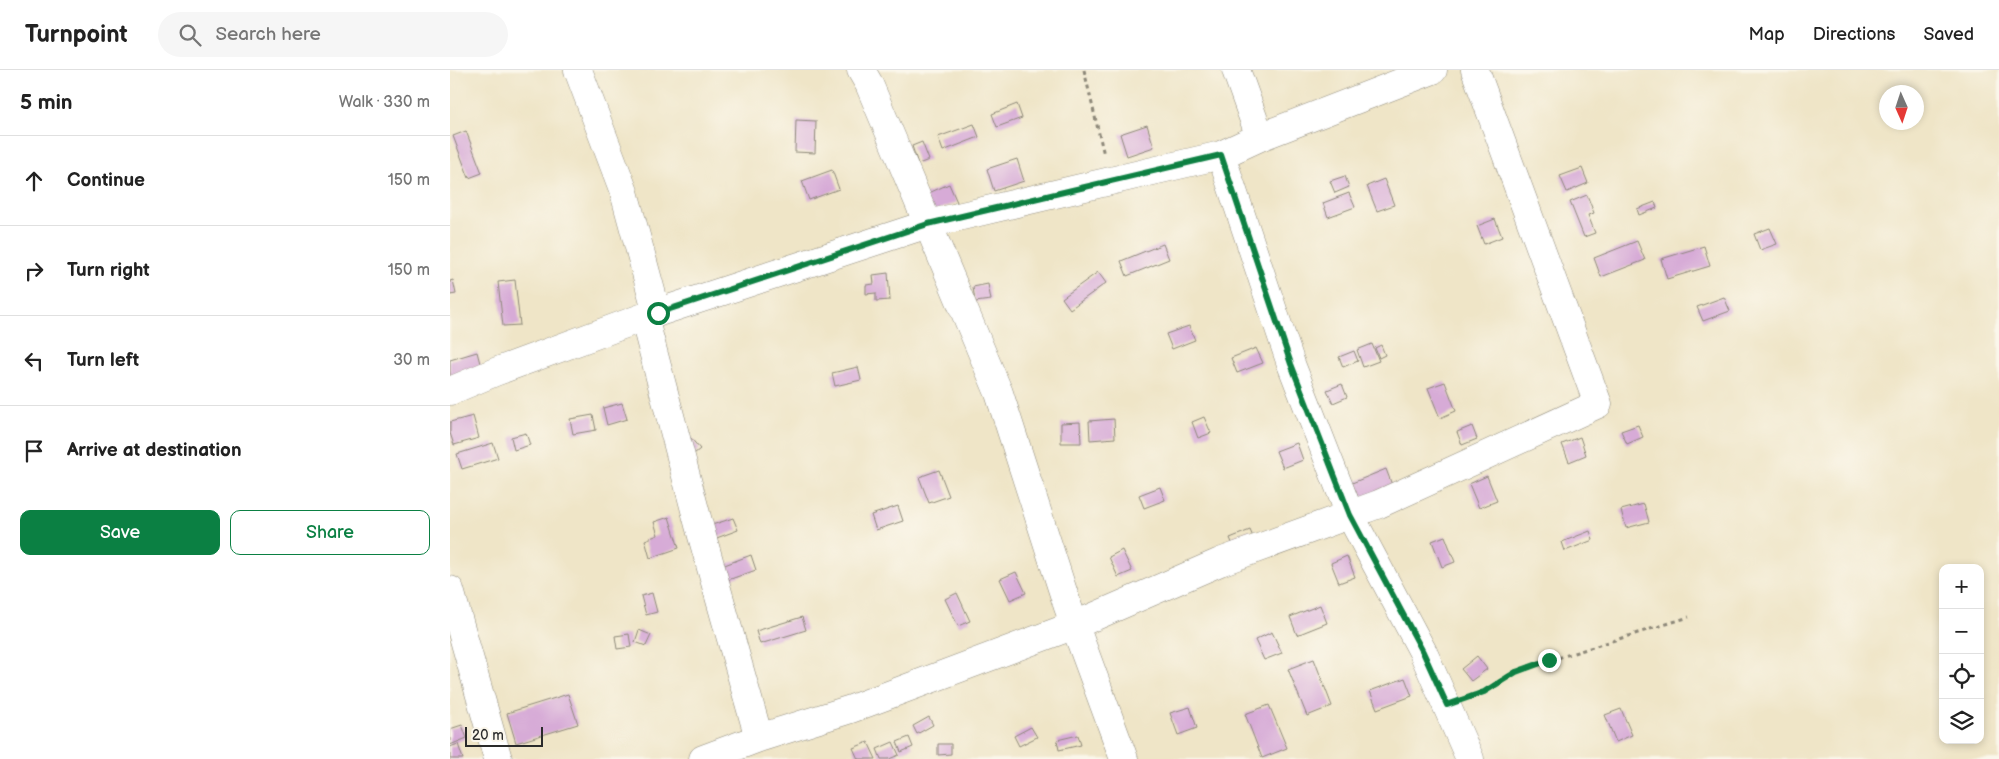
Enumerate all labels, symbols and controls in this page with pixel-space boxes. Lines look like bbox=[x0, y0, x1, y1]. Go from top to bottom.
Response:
search box bbox=[158, 12, 508, 57]
text: Turnpoint bbox=[25, 20, 128, 49]
icon: search bbox=[176, 21, 204, 49]
text: Search here bbox=[216, 23, 321, 46]
text: Map bbox=[1749, 24, 1785, 45]
text: Directions bbox=[1813, 24, 1895, 45]
text: Saved bbox=[1923, 24, 1974, 45]
north arrow bbox=[1879, 85, 1924, 130]
text: 5 min bbox=[20, 90, 73, 115]
text: Walk · 330 m bbox=[339, 93, 430, 112]
icon: ahead bbox=[20, 167, 48, 195]
text: Continue bbox=[67, 169, 145, 192]
text: 150 m bbox=[388, 171, 430, 190]
icon: right bbox=[20, 257, 48, 285]
text: Turn right bbox=[67, 259, 150, 282]
text: 150 m bbox=[388, 261, 430, 280]
route start bbox=[647, 302, 670, 325]
icon: left bbox=[20, 347, 48, 375]
text: Turn left bbox=[67, 349, 139, 372]
text: 30 m bbox=[393, 351, 430, 370]
icon: arrive bbox=[20, 437, 48, 465]
text: Arrive at destination bbox=[67, 439, 242, 462]
button: Save bbox=[20, 510, 220, 555]
button: Share bbox=[230, 510, 430, 555]
map controls bbox=[1939, 564, 1984, 744]
button: + bbox=[1939, 564, 1984, 609]
button: − bbox=[1939, 609, 1984, 654]
route end bbox=[1538, 649, 1561, 672]
button: locate bbox=[1939, 654, 1984, 699]
button: layers bbox=[1939, 699, 1984, 744]
scale bar bbox=[465, 724, 542, 747]
text: 20 m bbox=[472, 727, 504, 744]

